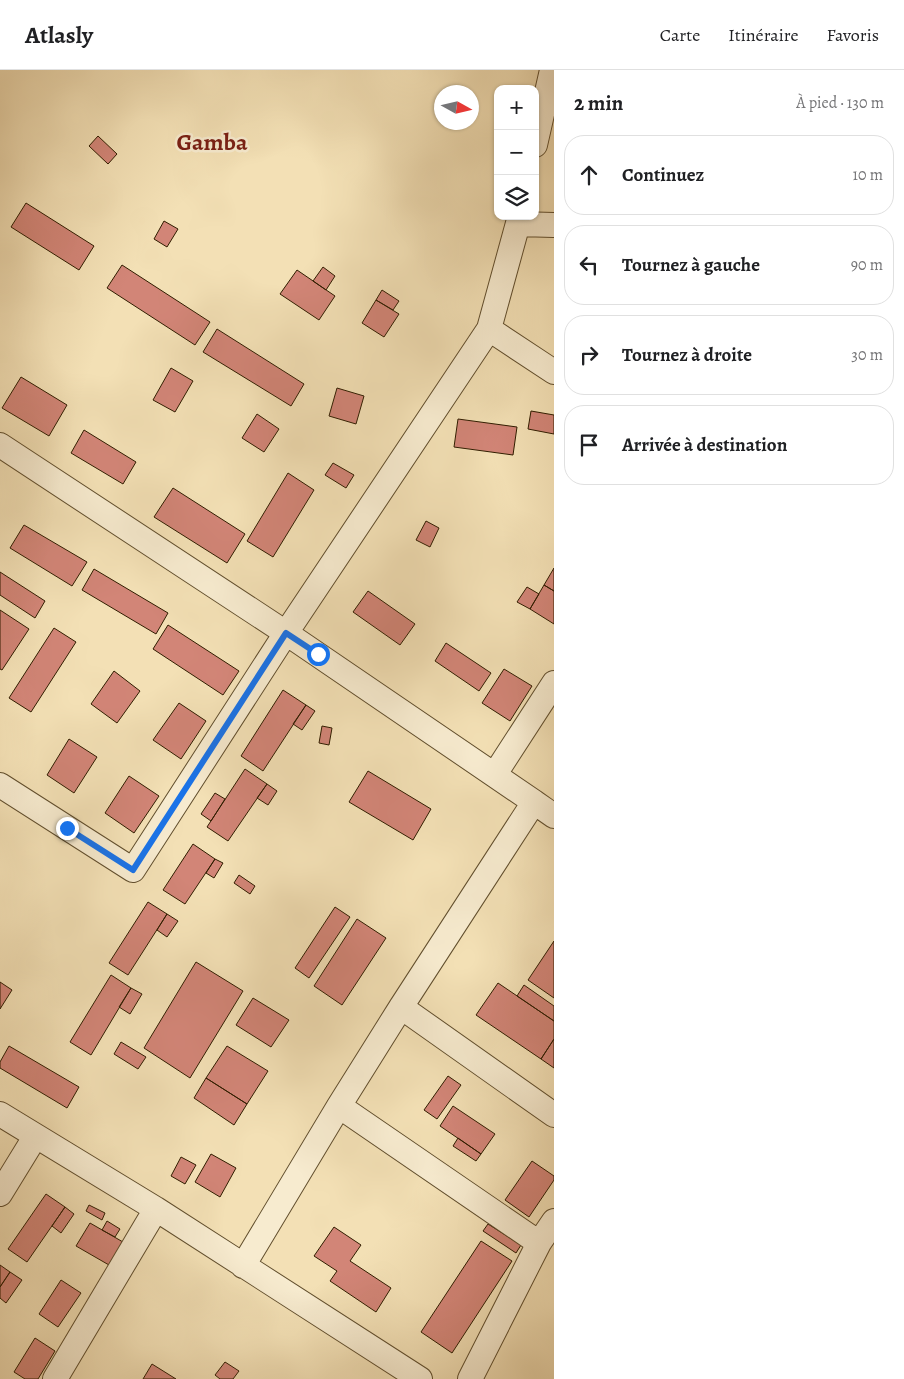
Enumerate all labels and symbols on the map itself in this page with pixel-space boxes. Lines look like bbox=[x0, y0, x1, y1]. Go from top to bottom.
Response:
north arrow bbox=[434, 85, 479, 130]
district label: Gamba bbox=[176, 126, 248, 158]
route start bbox=[307, 643, 330, 666]
route end bbox=[56, 817, 79, 840]

